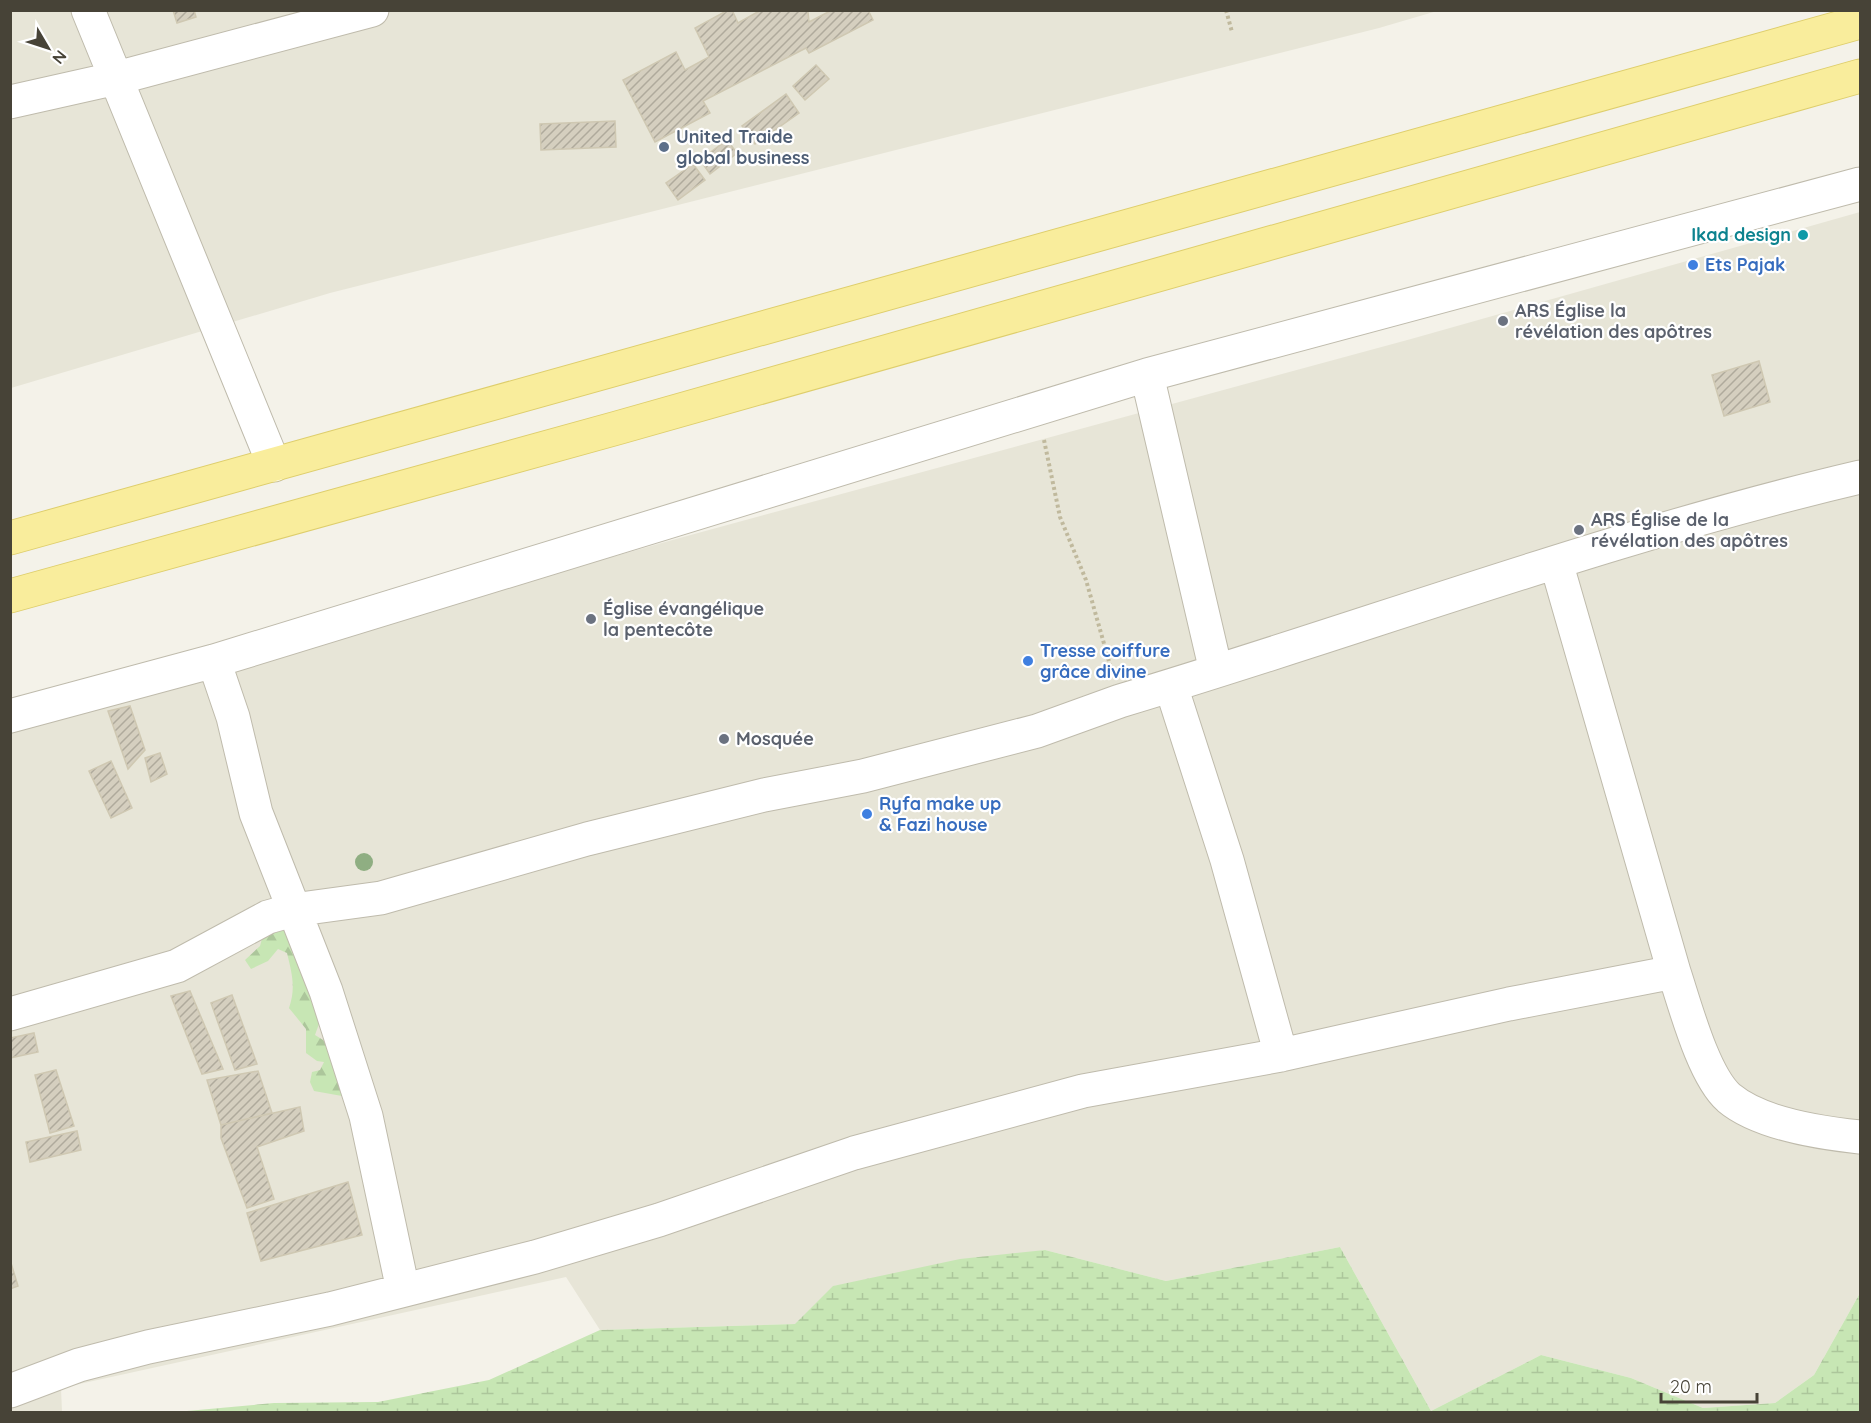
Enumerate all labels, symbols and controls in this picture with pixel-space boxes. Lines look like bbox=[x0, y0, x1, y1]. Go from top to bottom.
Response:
north arrow bbox=[18, 18, 78, 78]
text: N bbox=[48, 47, 71, 68]
place label: United Traide global business bbox=[676, 125, 810, 169]
marker: United Traide global business bbox=[657, 140, 671, 154]
place label: Ikad design bbox=[1691, 223, 1791, 246]
marker: Ikad design bbox=[1796, 228, 1810, 242]
place label: Ets Pajak bbox=[1705, 253, 1785, 276]
marker: Ets Pajak bbox=[1686, 258, 1700, 272]
place label: ARS Église la révélation des apôtres bbox=[1515, 299, 1712, 343]
marker: ARS Église la révélation des apôtres bbox=[1496, 314, 1510, 328]
place label: ARS Église de la révélation des apôtres bbox=[1591, 508, 1788, 552]
marker: ARS Église de la révélation des apôtres bbox=[1572, 523, 1586, 537]
place label: Église évangélique la pentecôte bbox=[603, 597, 764, 641]
marker: Église évangélique la pentecôte bbox=[584, 612, 598, 626]
place label: Tresse coiffure grâce divine bbox=[1040, 639, 1170, 683]
marker: Tresse coiffure grâce divine bbox=[1021, 654, 1035, 668]
place label: Mosquée bbox=[736, 727, 814, 750]
marker: Mosquée bbox=[717, 732, 731, 746]
place label: Ryfa make up & Fazi house bbox=[879, 792, 1001, 836]
marker: Ryfa make up & Fazi house bbox=[860, 807, 874, 821]
scale bar bbox=[1661, 1366, 1757, 1404]
text: 20 m bbox=[1670, 1375, 1712, 1398]

